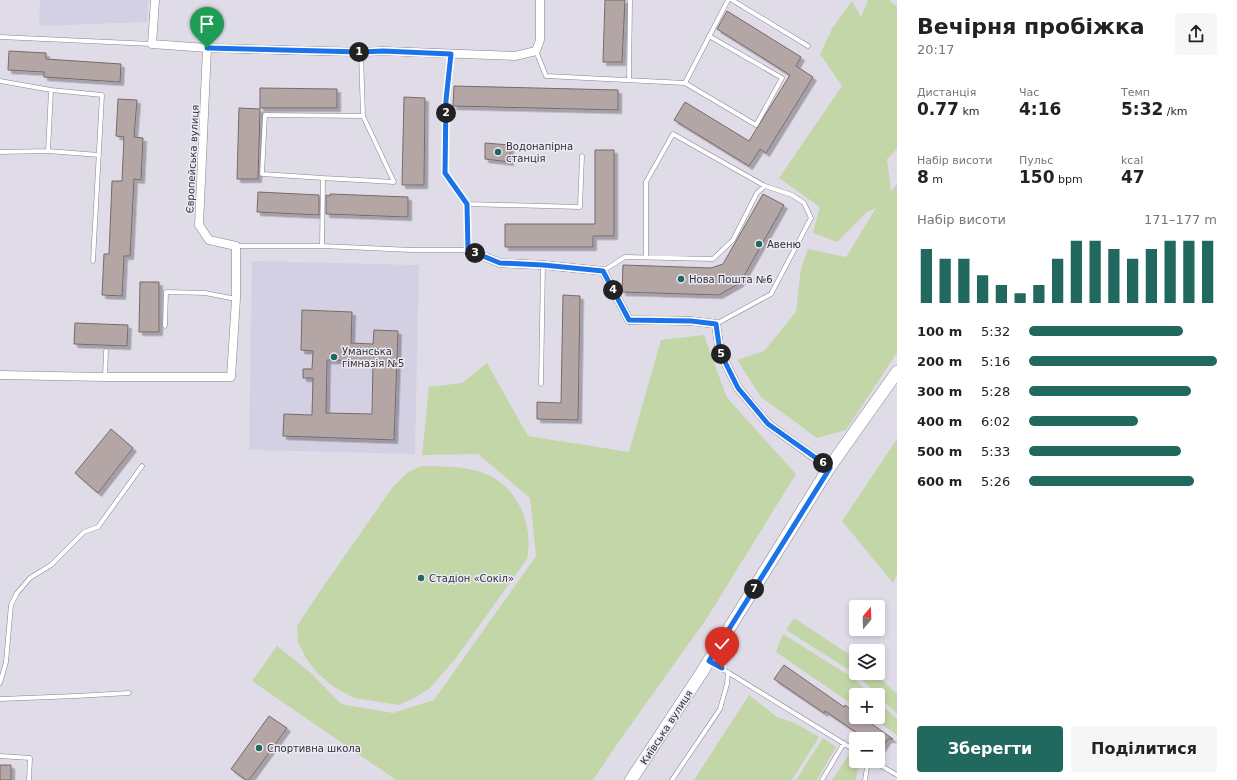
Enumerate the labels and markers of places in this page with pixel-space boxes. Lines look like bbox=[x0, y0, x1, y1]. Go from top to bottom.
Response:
pin bbox=[190, 7.0, 224, 48]
pin: 1 bbox=[349, 42, 369, 62]
pin: 2 bbox=[436, 103, 456, 123]
place label: Водонапірна станція bbox=[506, 141, 573, 164]
marker: Водонапірна станція bbox=[493, 147, 503, 157]
marker: Авеню bbox=[754, 239, 764, 249]
place label: Авеню bbox=[767, 239, 801, 250]
pin: 3 bbox=[465, 243, 485, 263]
marker: Нова Пошта №6 bbox=[676, 274, 686, 284]
place label: Нова Пошта №6 bbox=[689, 274, 773, 285]
pin: 4 bbox=[603, 280, 623, 300]
pin: 5 bbox=[711, 344, 731, 364]
place label: Уманська гімназія №5 bbox=[342, 346, 404, 369]
marker: Уманська гімназія №5 bbox=[329, 352, 339, 362]
pin: 6 bbox=[813, 453, 833, 473]
marker: Стадіон «Сокіл» bbox=[416, 573, 426, 583]
place label: Стадіон «Сокіл» bbox=[429, 573, 514, 584]
pin: 7 bbox=[744, 579, 764, 599]
pin bbox=[705, 627, 739, 668]
marker: Спортивна школа bbox=[254, 743, 264, 753]
place label: Спортивна школа bbox=[267, 743, 361, 754]

